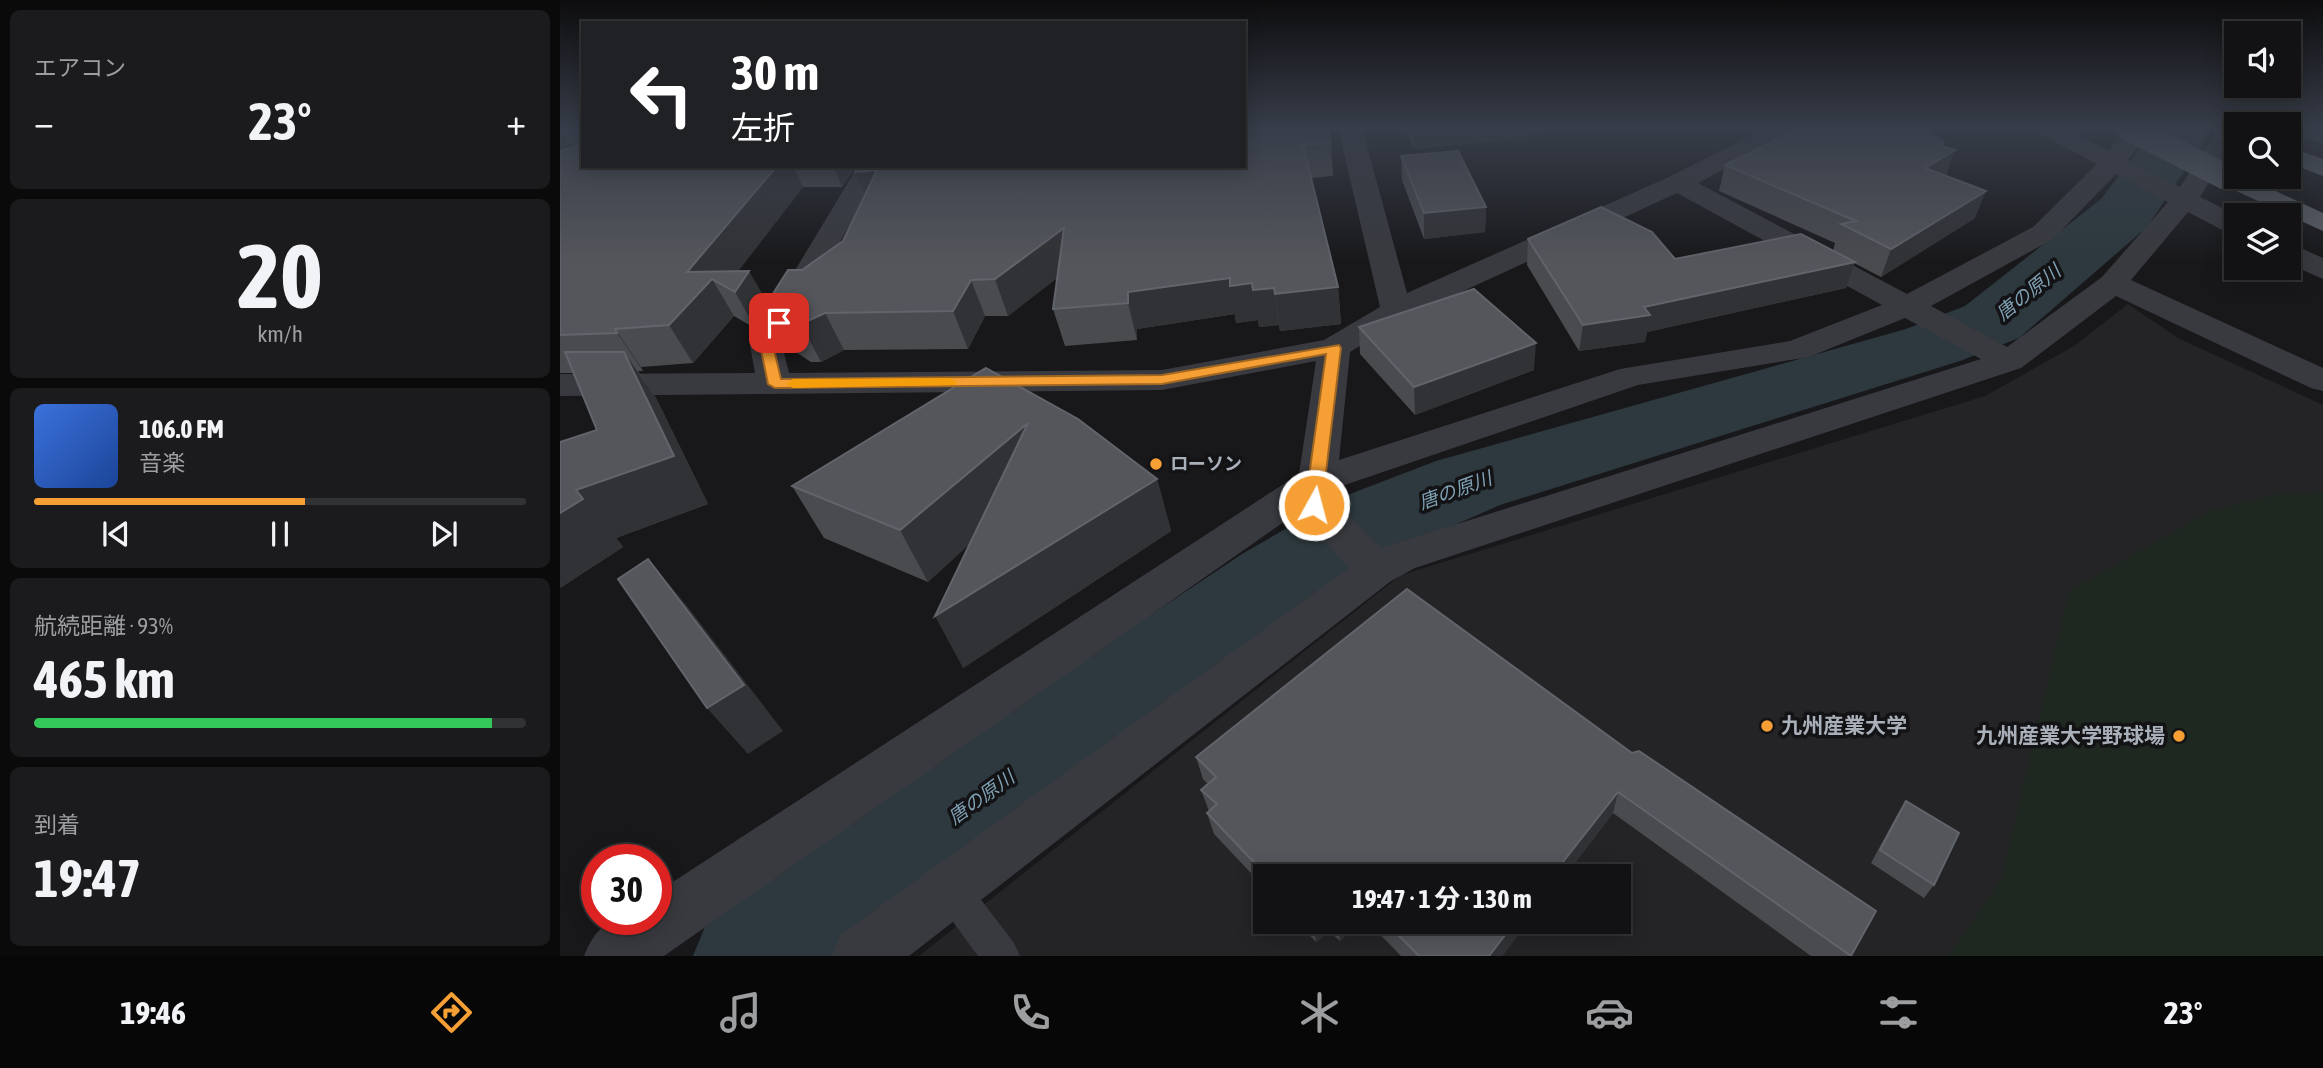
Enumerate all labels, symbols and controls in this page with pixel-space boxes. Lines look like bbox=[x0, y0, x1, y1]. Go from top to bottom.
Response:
map controls bbox=[2224, 21, 2301, 280]
button: sound bbox=[2224, 21, 2301, 98]
text: 30 m bbox=[731, 44, 819, 100]
icon: left bbox=[616, 49, 707, 140]
text: エアコン bbox=[34, 55, 126, 81]
text: 23° bbox=[248, 91, 312, 151]
text: − bbox=[34, 100, 54, 143]
text: + bbox=[506, 100, 526, 143]
text: 左折 bbox=[731, 109, 795, 146]
button: search bbox=[2224, 112, 2301, 189]
button: layers bbox=[2224, 203, 2301, 280]
text: 20 bbox=[237, 223, 323, 327]
water label: 唐の原川 bbox=[1992, 258, 2066, 324]
pin bbox=[749, 293, 809, 353]
icon: arrive bbox=[760, 304, 798, 342]
text: km/h bbox=[257, 321, 303, 347]
text: 106.0 FM bbox=[139, 414, 224, 444]
text: 音楽 bbox=[139, 450, 185, 476]
place label: ローソン bbox=[1170, 453, 1242, 474]
marker: ローソン bbox=[1148, 456, 1164, 472]
water label: 唐の原川 bbox=[1416, 466, 1496, 513]
position arrow bbox=[1277, 468, 1351, 542]
icon: previous bbox=[97, 515, 135, 553]
icon: pause bbox=[261, 515, 299, 553]
icon: next bbox=[425, 515, 463, 553]
text: 航続距離 · 93% bbox=[34, 613, 173, 639]
text: 465 km bbox=[34, 649, 175, 709]
place label: 九州産業大学 bbox=[1781, 713, 1907, 737]
marker: 九州産業大学 bbox=[1759, 718, 1775, 734]
place label: 九州産業大学野球場 bbox=[1976, 723, 2165, 747]
marker: 九州産業大学野球場 bbox=[2171, 728, 2187, 744]
water label: 唐の原川 bbox=[944, 765, 1020, 828]
text: 到着 bbox=[34, 812, 80, 838]
speed limit sign: 30 bbox=[581, 844, 672, 935]
text: 19:47 bbox=[34, 848, 141, 908]
text: 19:47 · 1 分 · 130 m bbox=[1352, 884, 1532, 914]
icon: directions bbox=[427, 988, 476, 1037]
icon: music bbox=[716, 988, 765, 1037]
icon: phone bbox=[1006, 988, 1055, 1037]
icon: climate bbox=[1295, 988, 1344, 1037]
icon: car bbox=[1585, 988, 1634, 1037]
icon: filters bbox=[1874, 988, 1923, 1037]
text: 19:46 bbox=[120, 994, 186, 1031]
text: 23° bbox=[2164, 994, 2203, 1031]

